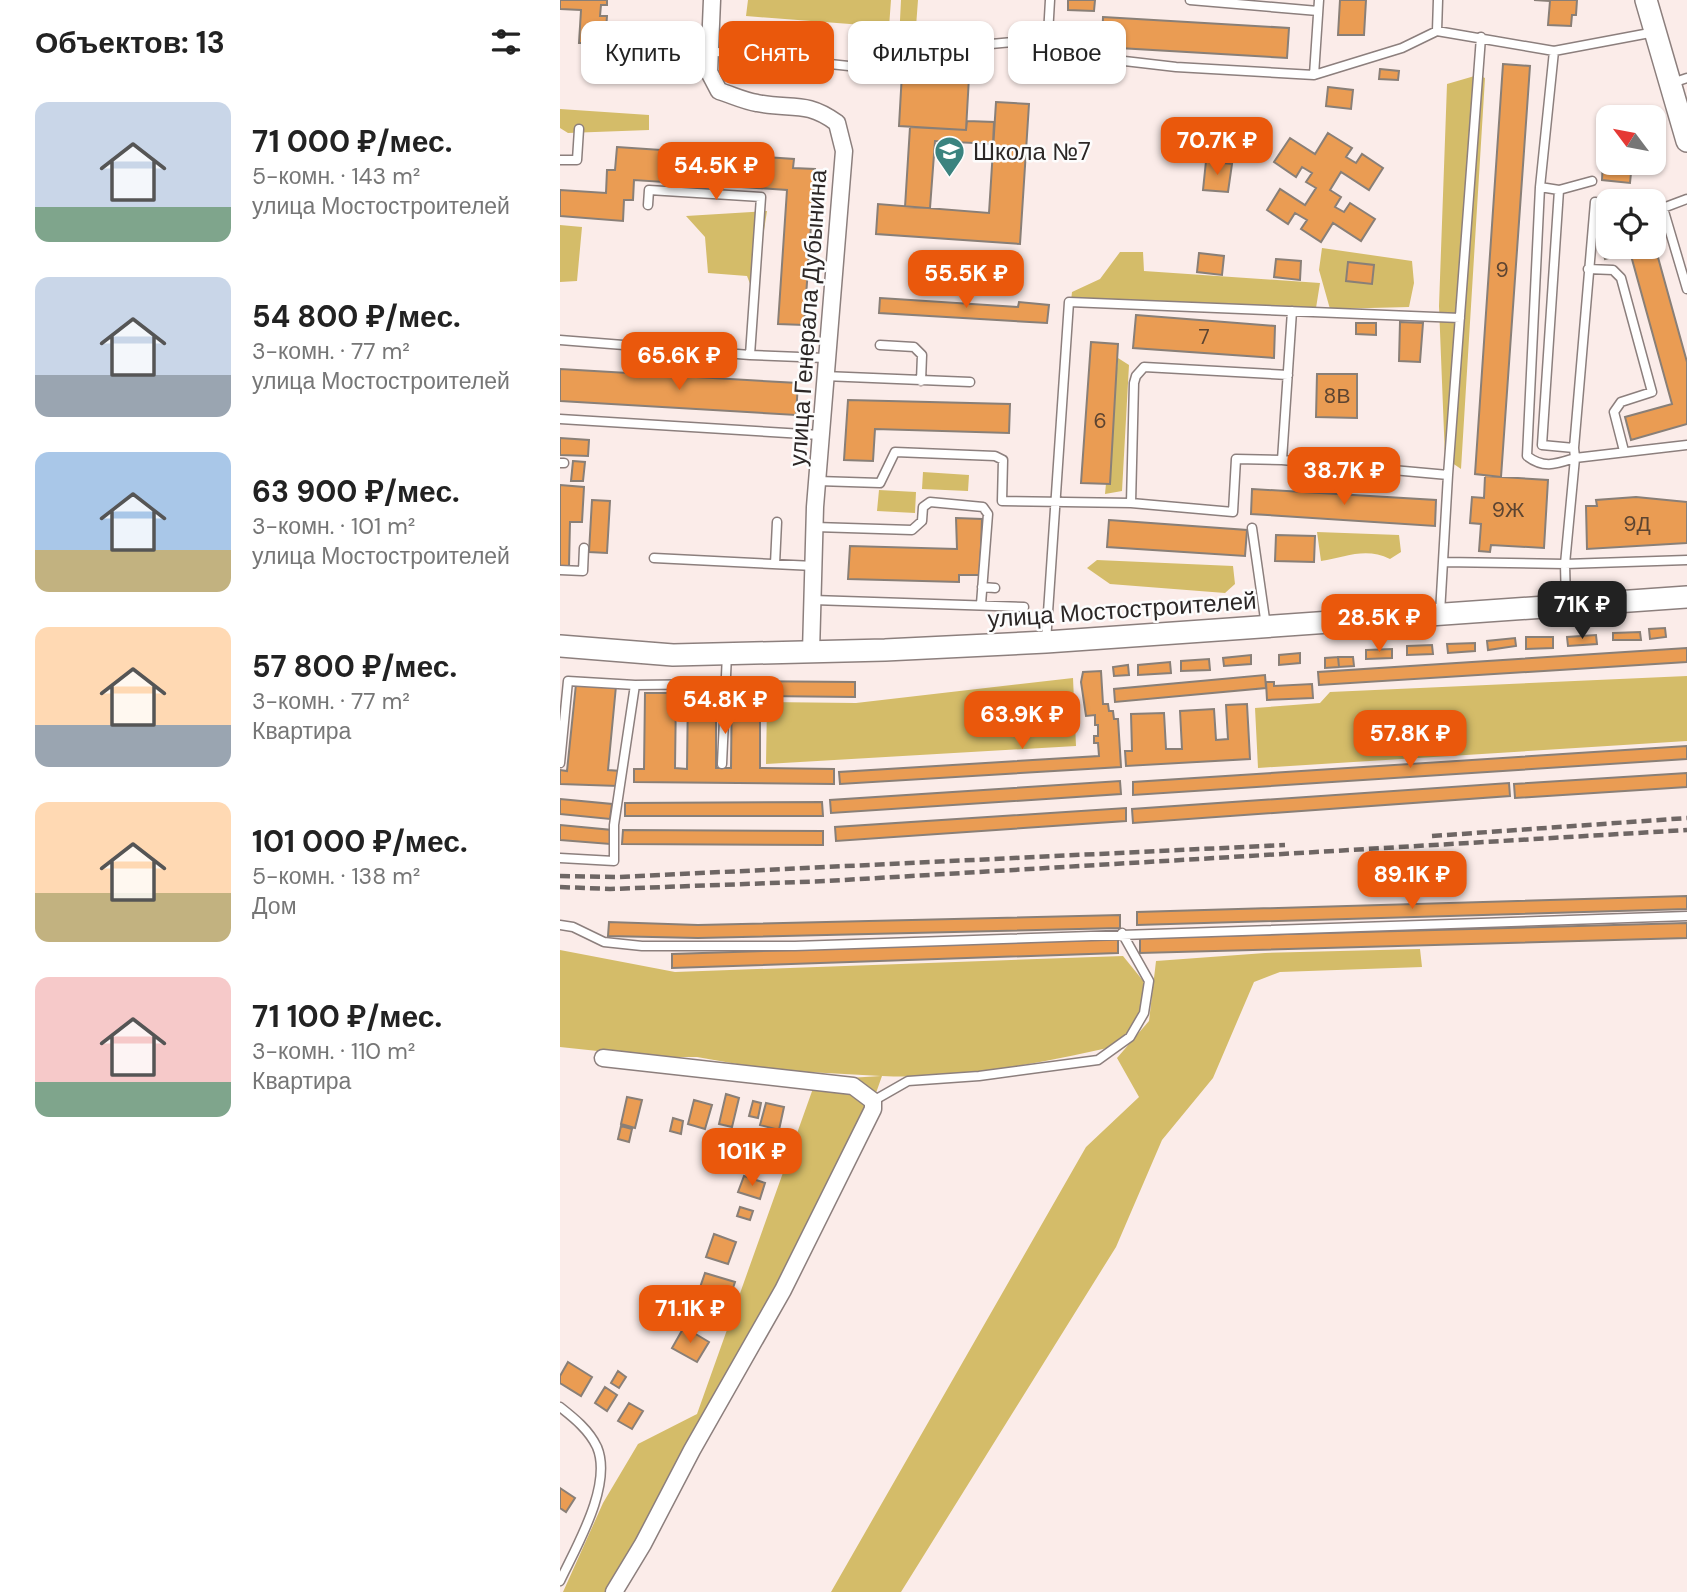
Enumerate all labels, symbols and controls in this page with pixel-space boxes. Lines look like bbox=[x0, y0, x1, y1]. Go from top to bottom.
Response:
chip: Купить bbox=[581, 21, 705, 84]
chip: Снять bbox=[719, 21, 834, 84]
chip: Фильтры bbox=[848, 21, 994, 84]
chip: Новое bbox=[1008, 21, 1126, 84]
text: Объектов: 13 bbox=[35, 23, 225, 62]
icon: filters bbox=[487, 23, 525, 61]
north arrow bbox=[1596, 105, 1666, 175]
map controls bbox=[1596, 105, 1666, 259]
pin: 70.7K ₽ bbox=[1152, 118, 1282, 177]
text: 71 000 ₽/мес. bbox=[252, 122, 452, 161]
text: 70.7K ₽ bbox=[1177, 125, 1257, 155]
icon: home bbox=[91, 130, 175, 214]
school or university icon: Школа №7 bbox=[933, 135, 967, 179]
place label: Школа №7 bbox=[973, 136, 1091, 167]
pin: 54.5K ₽ bbox=[651, 142, 781, 202]
text: 54.5K ₽ bbox=[674, 150, 758, 180]
text: 5-комн. · 143 m² bbox=[252, 161, 420, 191]
street label: улица Генерала Дубынина bbox=[782, 168, 833, 467]
button: locate bbox=[1596, 189, 1666, 259]
text: улица Мостостроителей bbox=[252, 191, 510, 221]
pin: 55.5K ₽ bbox=[901, 250, 1031, 310]
house number: 9 bbox=[1495, 256, 1509, 284]
text: 55.5K ₽ bbox=[924, 258, 1008, 288]
text: 54 800 ₽/мес. bbox=[252, 297, 461, 336]
icon: home bbox=[91, 305, 175, 389]
house number: 7 bbox=[1198, 323, 1210, 351]
pin: 65.6K ₽ bbox=[614, 332, 744, 392]
text: 3-комн. · 77 m² bbox=[252, 336, 410, 366]
text: 65.6K ₽ bbox=[637, 340, 721, 370]
text: улица Мостостроителей bbox=[252, 366, 510, 396]
house number: 8В bbox=[1324, 382, 1350, 410]
house number: 6 bbox=[1093, 407, 1107, 435]
pin: 38.7K ₽ bbox=[1279, 448, 1409, 507]
text: 38.7K ₽ bbox=[1303, 455, 1385, 485]
text: 63 900 ₽/мес. bbox=[252, 472, 460, 511]
icon: home bbox=[91, 480, 175, 564]
house number: 9Ж bbox=[1492, 496, 1525, 524]
house number: 9Д bbox=[1623, 510, 1651, 538]
text: 3-комн. · 101 m² bbox=[252, 511, 415, 541]
text: улица Мостостроителей bbox=[252, 541, 510, 571]
pin: 71K ₽ bbox=[1533, 582, 1631, 641]
street label: улица Мостостроителей bbox=[987, 585, 1257, 634]
text: 71K ₽ bbox=[1554, 589, 1610, 619]
pin: 28.5K ₽ bbox=[1314, 594, 1444, 654]
text: 28.5K ₽ bbox=[1337, 602, 1421, 632]
text: 57 800 ₽/мес. bbox=[252, 647, 457, 686]
icon: home bbox=[91, 655, 175, 739]
pin: 54.8K ₽ bbox=[660, 676, 790, 736]
text: 54.8K ₽ bbox=[682, 684, 768, 714]
text: 3-комн. · 77 m² bbox=[252, 686, 410, 716]
pin: 63.9K ₽ bbox=[957, 692, 1087, 751]
text: 63.9K ₽ bbox=[980, 699, 1064, 729]
pin: 57.8K ₽ bbox=[1345, 710, 1475, 770]
text: Квартира bbox=[252, 716, 351, 746]
text: 57.8K ₽ bbox=[1370, 718, 1450, 748]
text: 101 000 ₽/мес. bbox=[252, 822, 468, 861]
icon: home bbox=[91, 830, 175, 914]
pin: 89.1K ₽ bbox=[1347, 852, 1477, 911]
text: 89.1K ₽ bbox=[1374, 859, 1450, 889]
text: 5-комн. · 138 m² bbox=[252, 861, 420, 891]
text: Дом bbox=[252, 891, 296, 921]
text: 71 100 ₽/мес. bbox=[252, 997, 442, 1036]
icon: home bbox=[91, 1005, 175, 1089]
text: 3-комн. · 110 m² bbox=[252, 1036, 415, 1066]
text: Квартира bbox=[252, 1066, 351, 1096]
pin: 101K ₽ bbox=[695, 1128, 809, 1188]
text: 101K ₽ bbox=[718, 1136, 786, 1166]
pin: 71.1K ₽ bbox=[625, 1286, 755, 1345]
text: 71.1K ₽ bbox=[655, 1293, 725, 1323]

